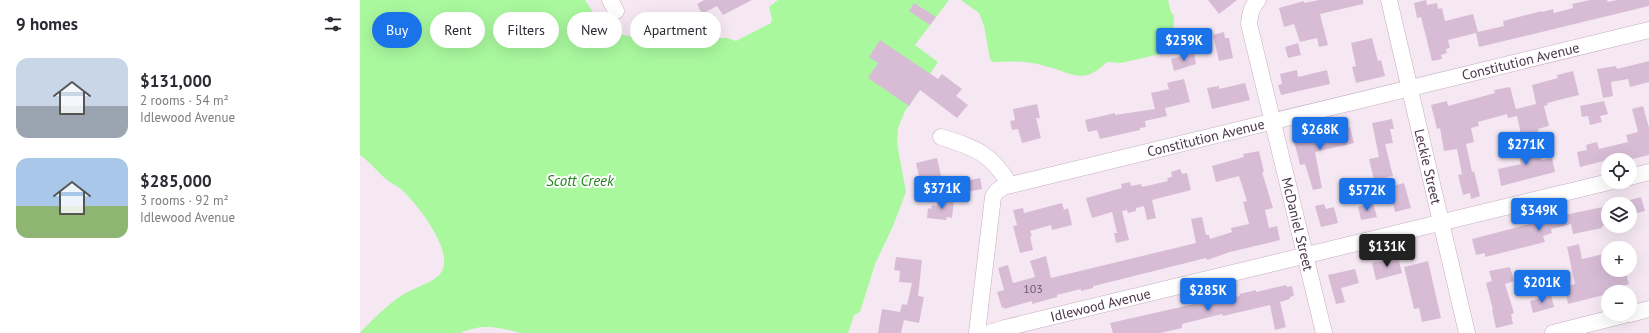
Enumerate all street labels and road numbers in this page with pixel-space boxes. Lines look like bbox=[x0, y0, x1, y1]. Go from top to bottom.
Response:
street label: Constitution Avenue bbox=[1460, 38, 1581, 84]
street label: Constitution Avenue bbox=[1145, 115, 1266, 161]
street label: Leckie Street bbox=[1410, 127, 1446, 206]
street label: McDaniel Street bbox=[1278, 175, 1318, 273]
street label: Idlewood Avenue bbox=[1049, 284, 1152, 326]

